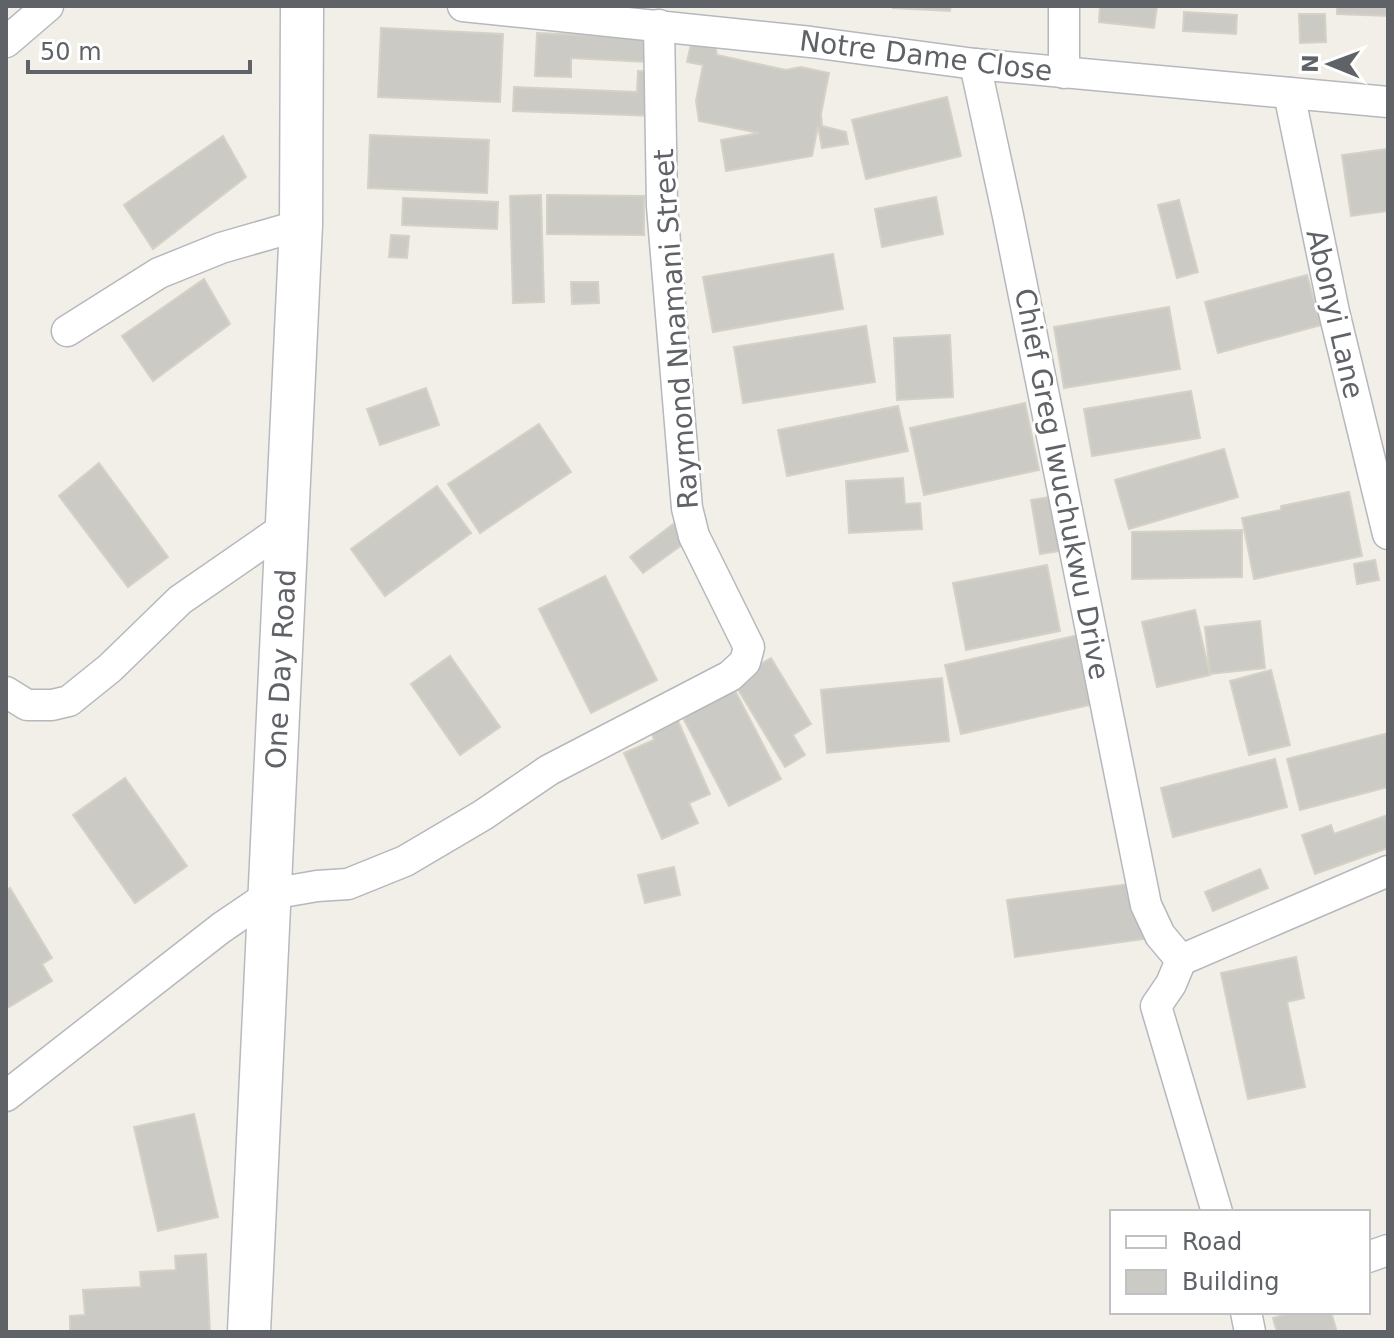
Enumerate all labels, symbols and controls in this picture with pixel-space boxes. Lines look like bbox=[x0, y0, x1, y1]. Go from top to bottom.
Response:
scale bar bbox=[28, 24, 250, 74]
street label: Notre Dame Close bbox=[798, 24, 1054, 88]
north arrow bbox=[1290, 24, 1370, 104]
text: 50 m bbox=[40, 38, 102, 66]
text: N bbox=[1298, 54, 1323, 73]
street label: Raymond Nnamani Street bbox=[647, 148, 705, 510]
street label: Abonyi Lane bbox=[1299, 226, 1371, 402]
street label: Chief Greg Iwuchukwu Drive bbox=[1008, 286, 1116, 682]
street label: One Day Road bbox=[259, 568, 303, 770]
legend bbox=[1110, 1210, 1370, 1314]
text: Road bbox=[1182, 1228, 1242, 1256]
text: Building bbox=[1182, 1268, 1279, 1296]

